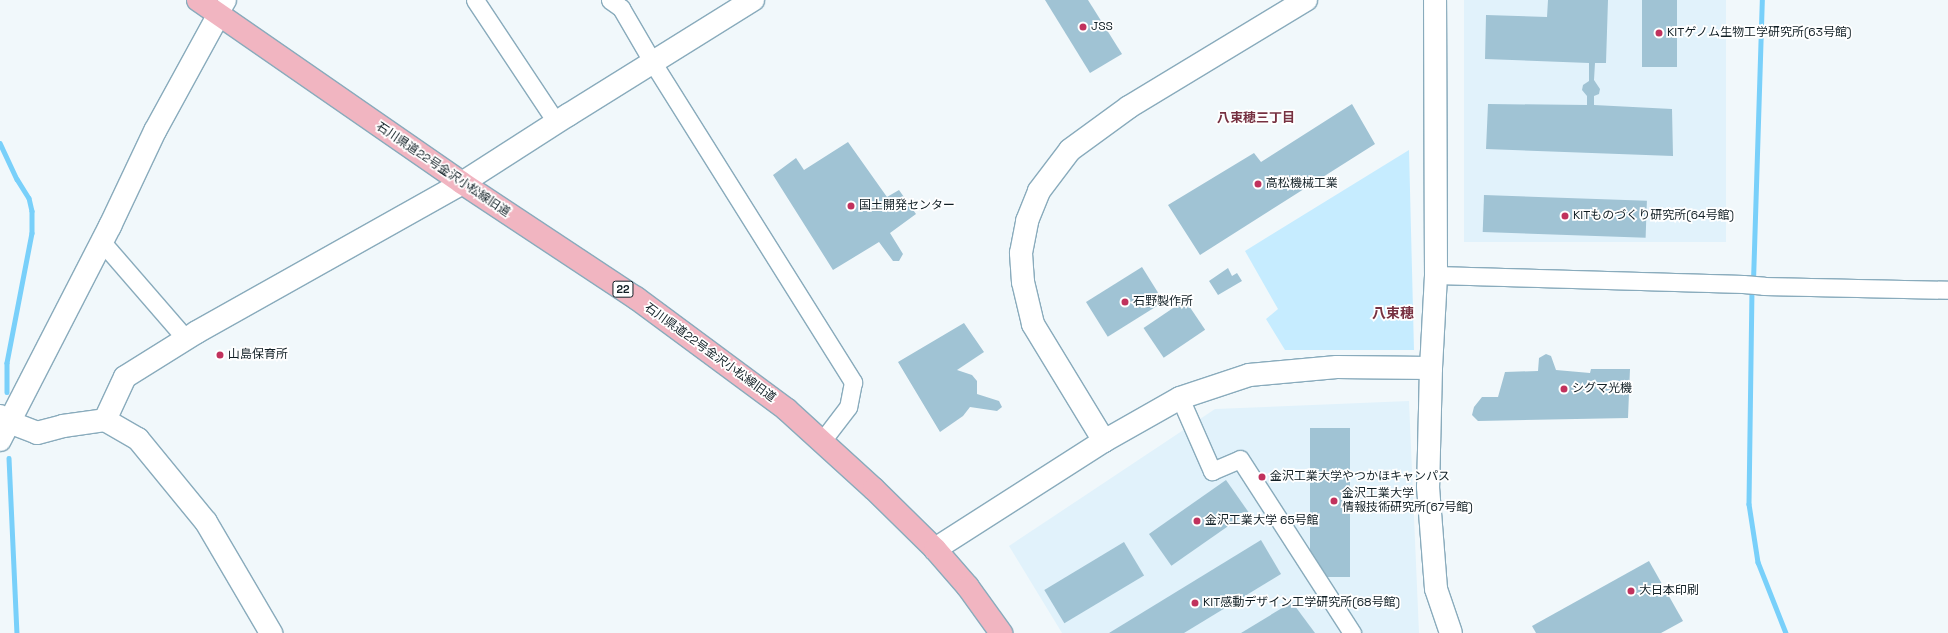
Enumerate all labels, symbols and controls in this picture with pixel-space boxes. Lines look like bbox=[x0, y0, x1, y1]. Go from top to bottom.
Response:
place label: JSS bbox=[1091, 20, 1113, 34]
marker: JSS bbox=[1078, 22, 1088, 32]
place label: KITゲノム生物工学研究所(63号館) bbox=[1667, 26, 1852, 40]
marker: KITゲノム生物工学研究所(63号館) bbox=[1654, 28, 1664, 38]
district label: 八束穂三丁目 bbox=[1217, 110, 1295, 126]
street label: 石川県道22号金沢小松線旧道 bbox=[373, 120, 513, 220]
place label: 高松機械工業 bbox=[1266, 177, 1338, 191]
marker: 高松機械工業 bbox=[1253, 179, 1263, 189]
place label: 国土開発センター bbox=[859, 199, 955, 213]
marker: 国土開発センター bbox=[846, 201, 856, 211]
place label: KITものづくり研究所(64号館) bbox=[1573, 209, 1734, 223]
marker: KITものづくり研究所(64号館) bbox=[1560, 211, 1570, 221]
road number: 22 bbox=[612, 280, 634, 298]
place label: 石野製作所 bbox=[1133, 295, 1193, 309]
marker: 石野製作所 bbox=[1120, 297, 1130, 307]
street label: 石川県道22号金沢小松線旧道 bbox=[642, 301, 778, 405]
district label: 八束穂 bbox=[1372, 305, 1414, 321]
place label: 山島保育所 bbox=[228, 348, 288, 362]
marker: 山島保育所 bbox=[215, 350, 225, 360]
place label: シグマ光機 bbox=[1572, 382, 1632, 396]
marker: シグマ光機 bbox=[1559, 384, 1569, 394]
place label: 金沢工業大学やつかほキャンパス bbox=[1270, 470, 1450, 484]
marker: 金沢工業大学やつかほキャンパス bbox=[1257, 472, 1267, 482]
place label: 金沢工業大学 情報技術研究所(67号館) bbox=[1342, 487, 1473, 515]
marker: 金沢工業大学 情報技術研究所(67号館) bbox=[1329, 496, 1339, 506]
place label: 金沢工業大学 65号館 bbox=[1205, 514, 1319, 528]
marker: 金沢工業大学 65号館 bbox=[1192, 516, 1202, 526]
place label: 大日本印刷 bbox=[1639, 584, 1699, 598]
marker: 大日本印刷 bbox=[1626, 586, 1636, 596]
place label: KIT感動デザイン工学研究所(68号館) bbox=[1203, 596, 1400, 610]
marker: KIT感動デザイン工学研究所(68号館) bbox=[1190, 598, 1200, 608]

